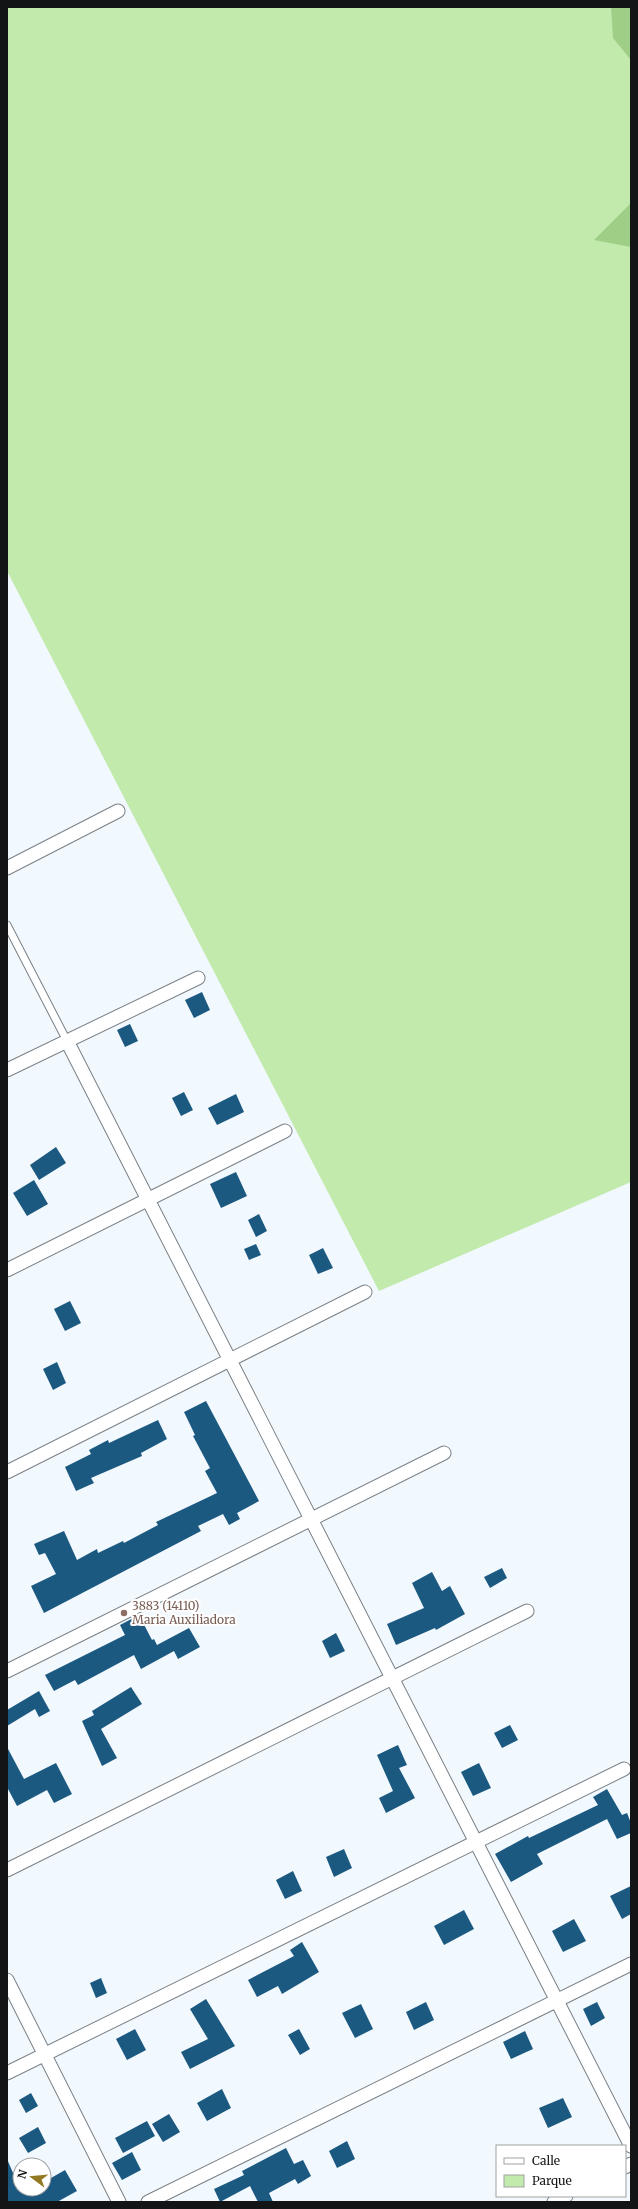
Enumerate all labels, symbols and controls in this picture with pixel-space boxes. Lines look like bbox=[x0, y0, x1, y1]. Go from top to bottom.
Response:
place label: 3883 (14110) Maria Auxiliadora bbox=[132, 1598, 236, 1627]
marker: 3883 (14110) Maria Auxiliadora bbox=[119, 1608, 129, 1618]
legend bbox=[496, 2145, 626, 2197]
text: Calle bbox=[532, 2153, 560, 2168]
north arrow bbox=[12, 2157, 52, 2197]
text: N bbox=[14, 2168, 30, 2180]
text: Parque bbox=[532, 2173, 572, 2188]

